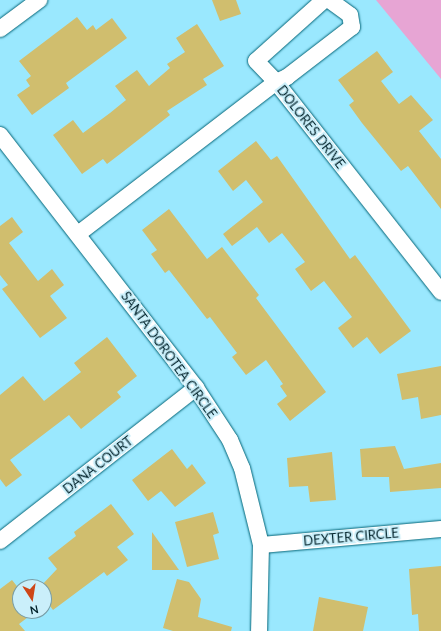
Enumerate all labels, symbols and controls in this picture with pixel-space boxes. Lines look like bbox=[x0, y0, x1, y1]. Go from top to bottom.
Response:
street label: DOLORES DRIVE bbox=[274, 82, 348, 172]
street label: SANTA DOROTEA CIRCLE bbox=[118, 288, 220, 422]
street label: DANA COURT bbox=[60, 433, 136, 497]
street label: DEXTER CIRCLE bbox=[303, 525, 399, 549]
north arrow bbox=[12, 579, 52, 619]
text: N bbox=[29, 603, 40, 617]

